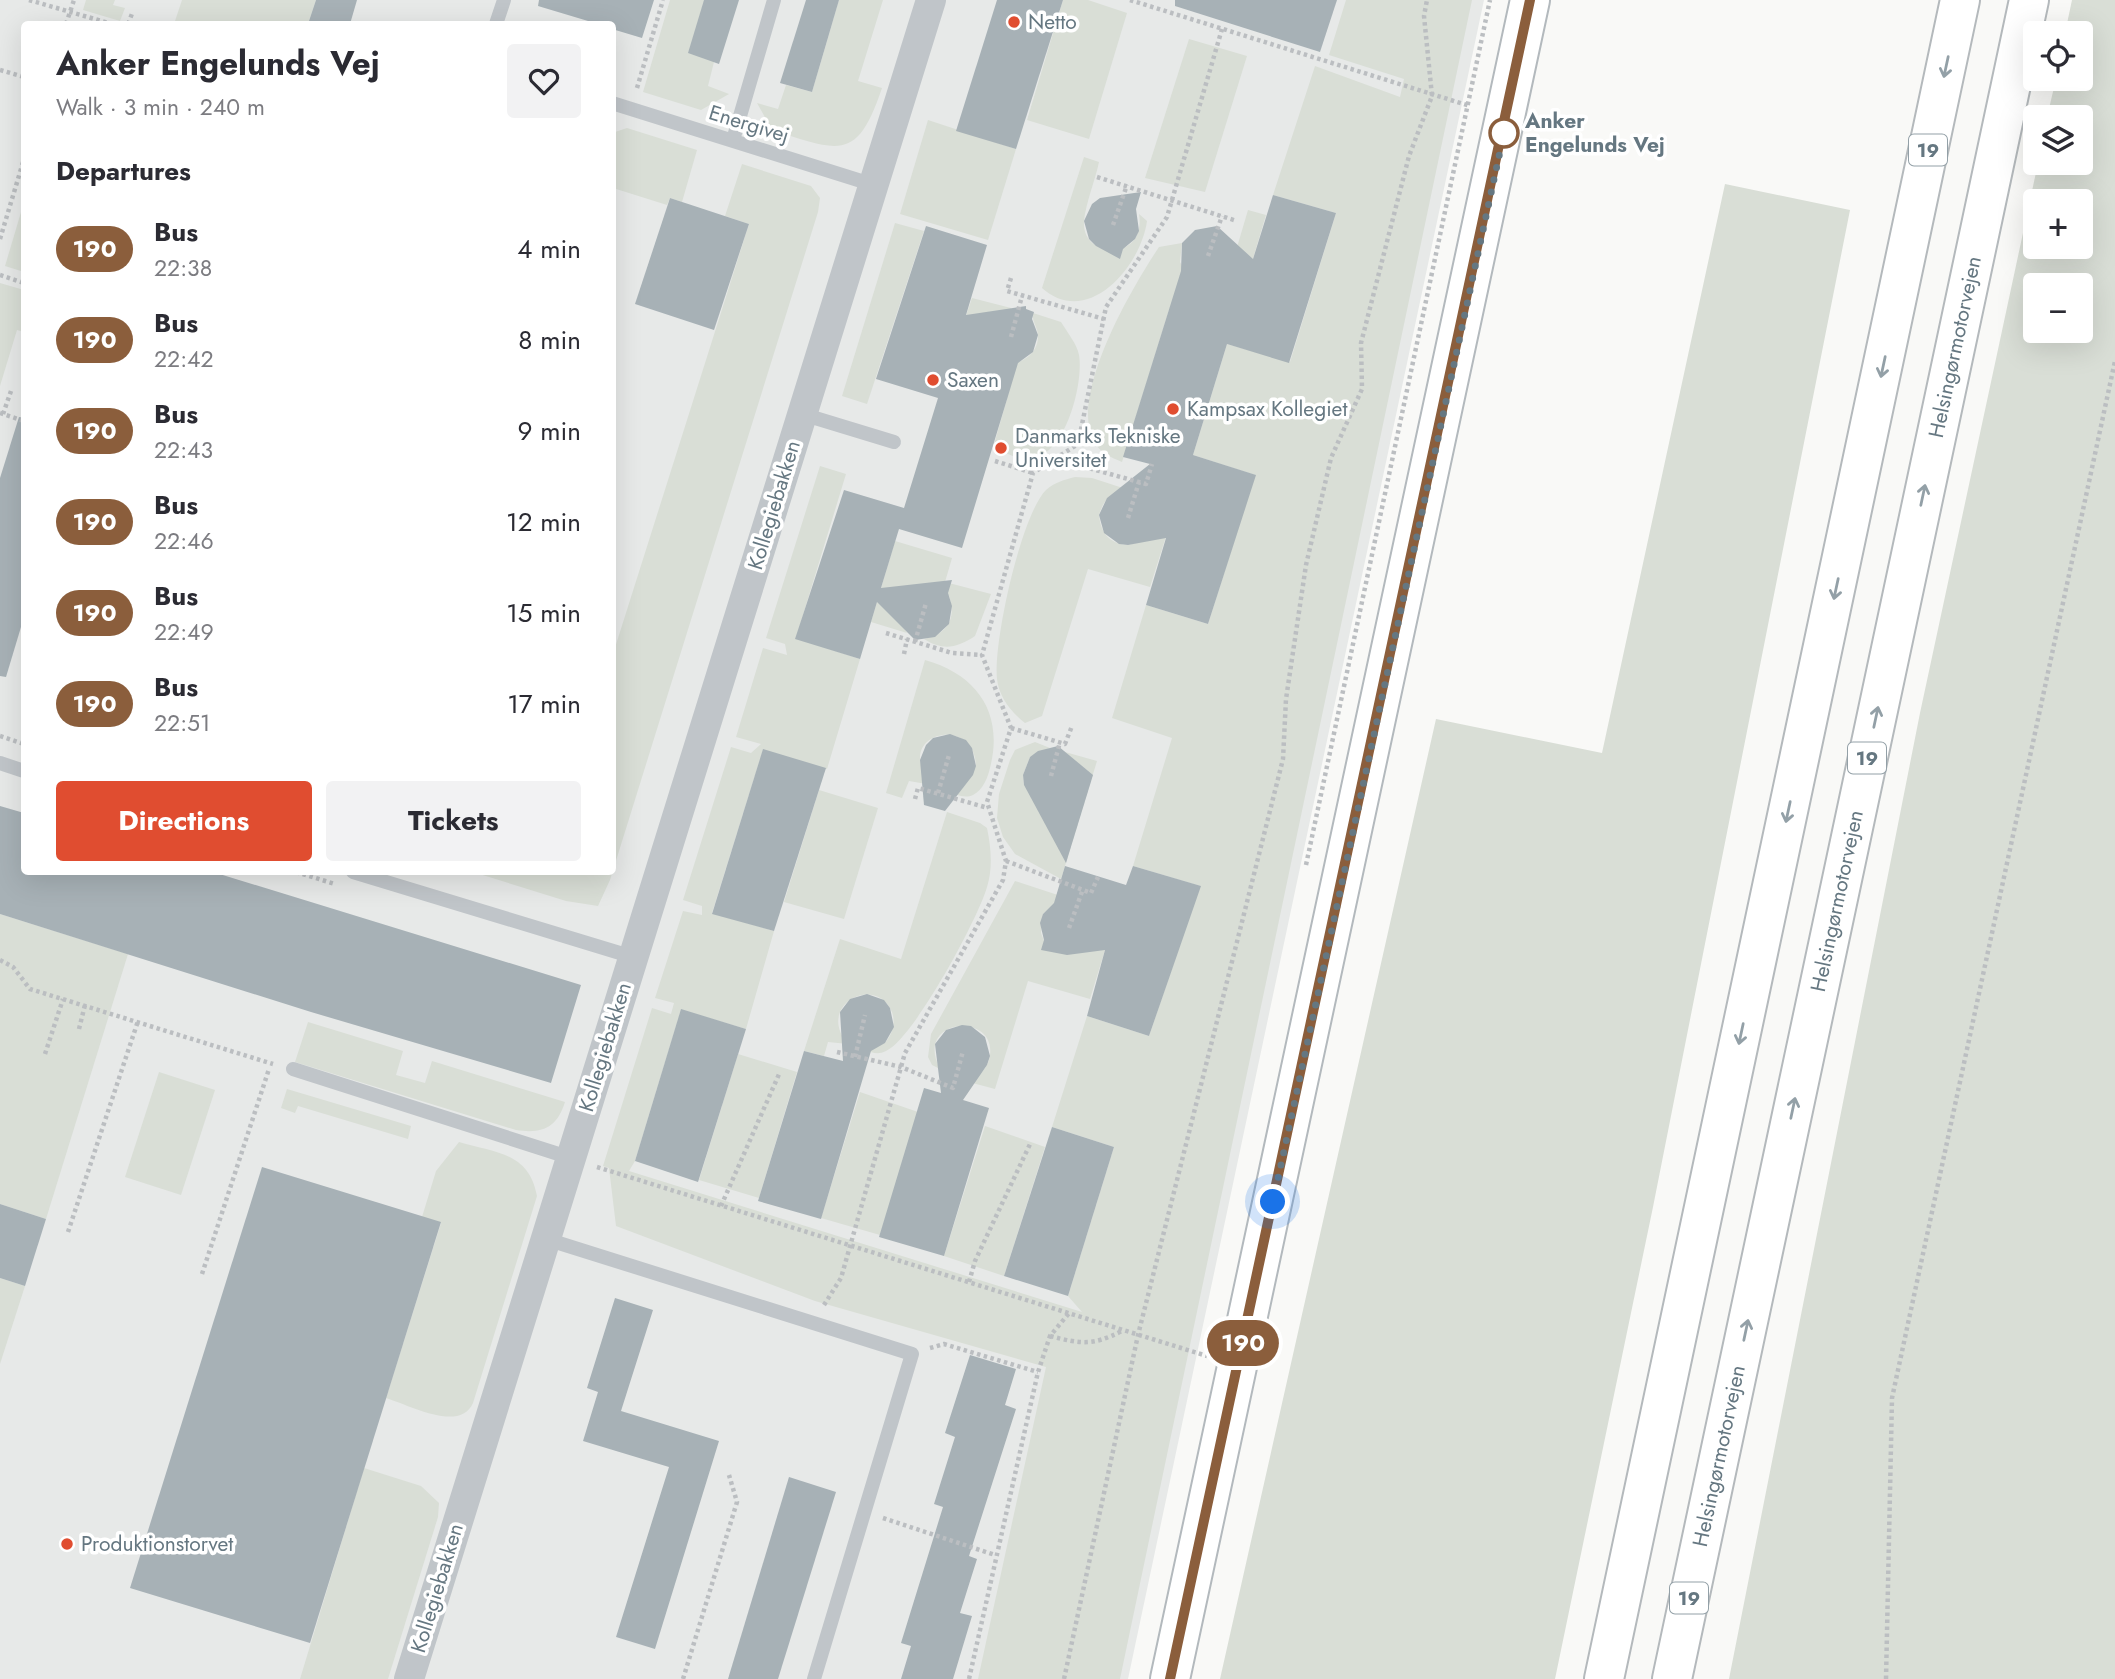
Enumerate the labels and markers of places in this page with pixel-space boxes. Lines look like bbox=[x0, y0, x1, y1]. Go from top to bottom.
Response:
place label: Netto bbox=[1028, 7, 1077, 37]
marker: Netto bbox=[1006, 14, 1022, 30]
place label: Anker Engelunds Vej bbox=[1524, 106, 1665, 160]
marker: Anker Engelunds Vej bbox=[1489, 118, 1519, 148]
place label: Saxen bbox=[947, 365, 999, 395]
marker: Saxen bbox=[925, 372, 941, 388]
place label: Kampsax Kollegiet bbox=[1187, 394, 1347, 424]
marker: Kampsax Kollegiet bbox=[1165, 401, 1181, 417]
place label: Danmarks Tekniske Universitet bbox=[1015, 421, 1181, 475]
marker: Danmarks Tekniske Universitet bbox=[993, 440, 1009, 456]
place label: Produktionstorvet bbox=[81, 1529, 233, 1559]
marker: Produktionstorvet bbox=[59, 1536, 75, 1552]

